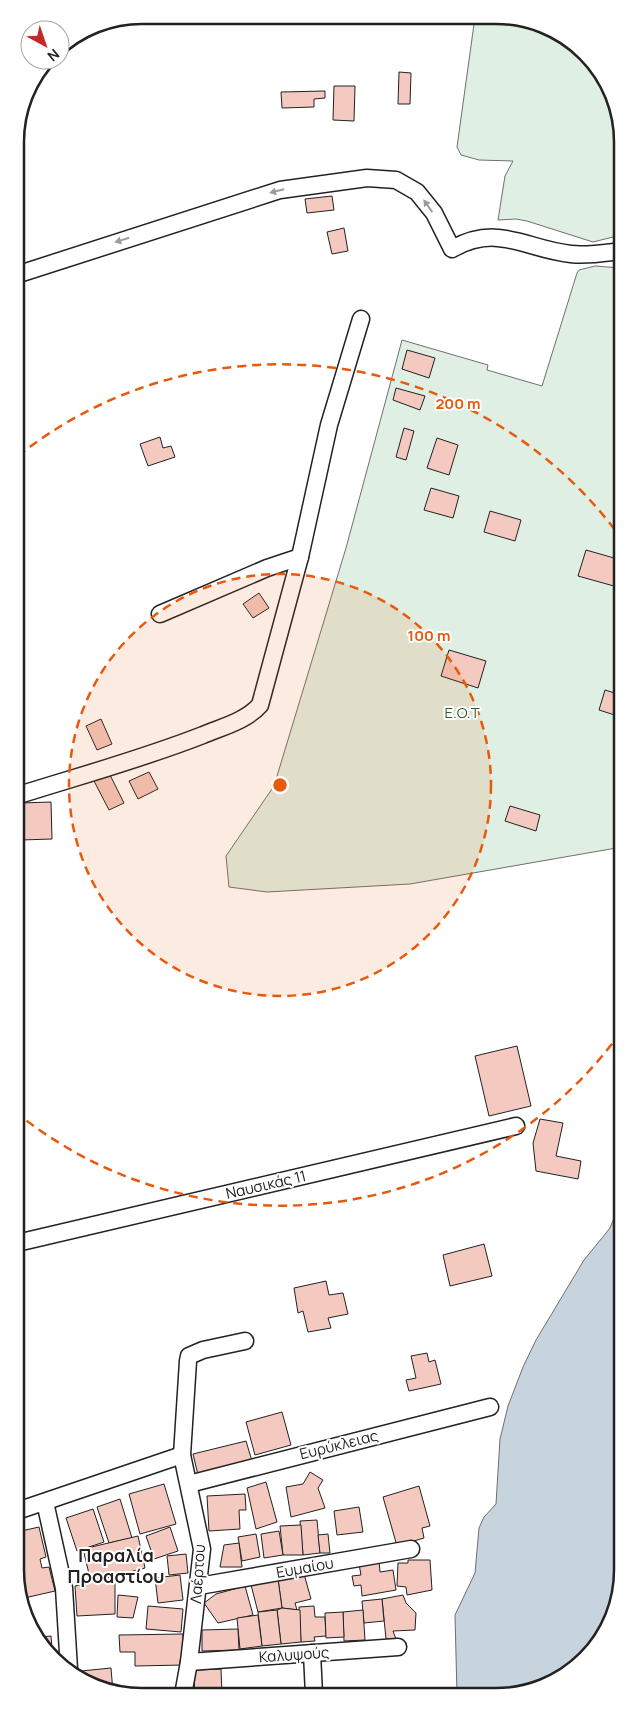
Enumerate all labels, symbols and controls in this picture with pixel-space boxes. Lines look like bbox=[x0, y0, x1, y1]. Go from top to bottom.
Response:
north arrow bbox=[20, 20, 70, 70]
text: N bbox=[44, 45, 64, 66]
one-way arrow bbox=[269, 188, 284, 196]
one-way arrow bbox=[423, 199, 433, 213]
one-way arrow bbox=[114, 236, 129, 244]
text: 200 m bbox=[435, 393, 481, 414]
text: 100 m bbox=[408, 625, 450, 646]
park label: E.O.T bbox=[444, 702, 480, 723]
centre of rings bbox=[271, 776, 289, 794]
street label: Ναυσικάς 11 bbox=[224, 1165, 308, 1204]
street label: Ευρύκλειας bbox=[297, 1425, 380, 1464]
district label: Παραλία Προαστίου bbox=[68, 1543, 164, 1588]
street label: Λαέρτου bbox=[185, 1543, 210, 1604]
street label: Ευμαίου bbox=[275, 1552, 335, 1583]
street label: Καλυψούς bbox=[258, 1642, 330, 1667]

